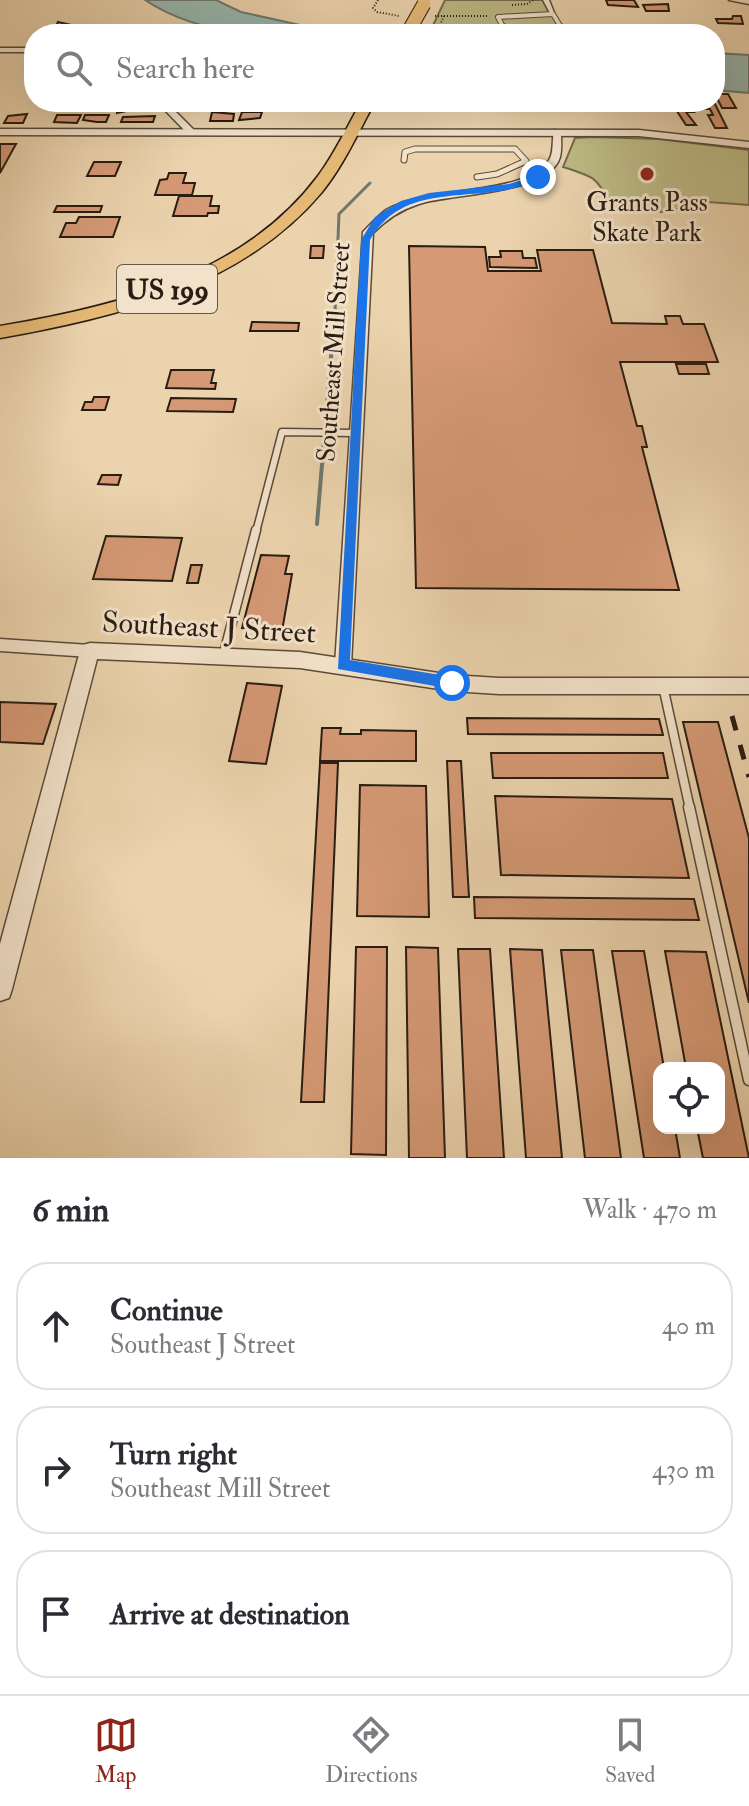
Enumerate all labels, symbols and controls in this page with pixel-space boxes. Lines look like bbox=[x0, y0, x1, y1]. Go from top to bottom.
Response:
search box bbox=[24, 24, 725, 112]
icon: search bbox=[52, 46, 96, 90]
text: Search here bbox=[116, 50, 255, 87]
route end bbox=[520, 159, 556, 195]
marker: Grants Pass Skate Park bbox=[638, 165, 656, 183]
place label: Grants Pass Skate Park bbox=[586, 187, 708, 249]
street label: Southeast Mill Street bbox=[310, 241, 358, 463]
road number: US 199 bbox=[117, 265, 217, 313]
street label: Southeast J Street bbox=[101, 603, 317, 652]
route start bbox=[434, 665, 470, 701]
map controls bbox=[653, 1062, 725, 1134]
button: locate bbox=[653, 1062, 725, 1134]
text: 6 min bbox=[32, 1189, 109, 1232]
text: Walk · 470 m bbox=[583, 1194, 717, 1226]
text: Continue bbox=[110, 1292, 223, 1329]
icon: ahead bbox=[34, 1304, 78, 1348]
text: 40 m bbox=[662, 1310, 715, 1342]
text: Southeast J Street bbox=[110, 1329, 296, 1361]
text: Turn right bbox=[110, 1436, 237, 1473]
icon: right bbox=[34, 1448, 78, 1492]
text: 430 m bbox=[652, 1454, 715, 1486]
text: Southeast Mill Street bbox=[110, 1473, 330, 1505]
icon: arrive bbox=[34, 1592, 78, 1636]
text: Arrive at destination bbox=[110, 1596, 350, 1633]
tab: Map bbox=[94, 1713, 138, 1789]
tab: Directions bbox=[325, 1713, 418, 1789]
tab: Saved bbox=[605, 1713, 655, 1789]

